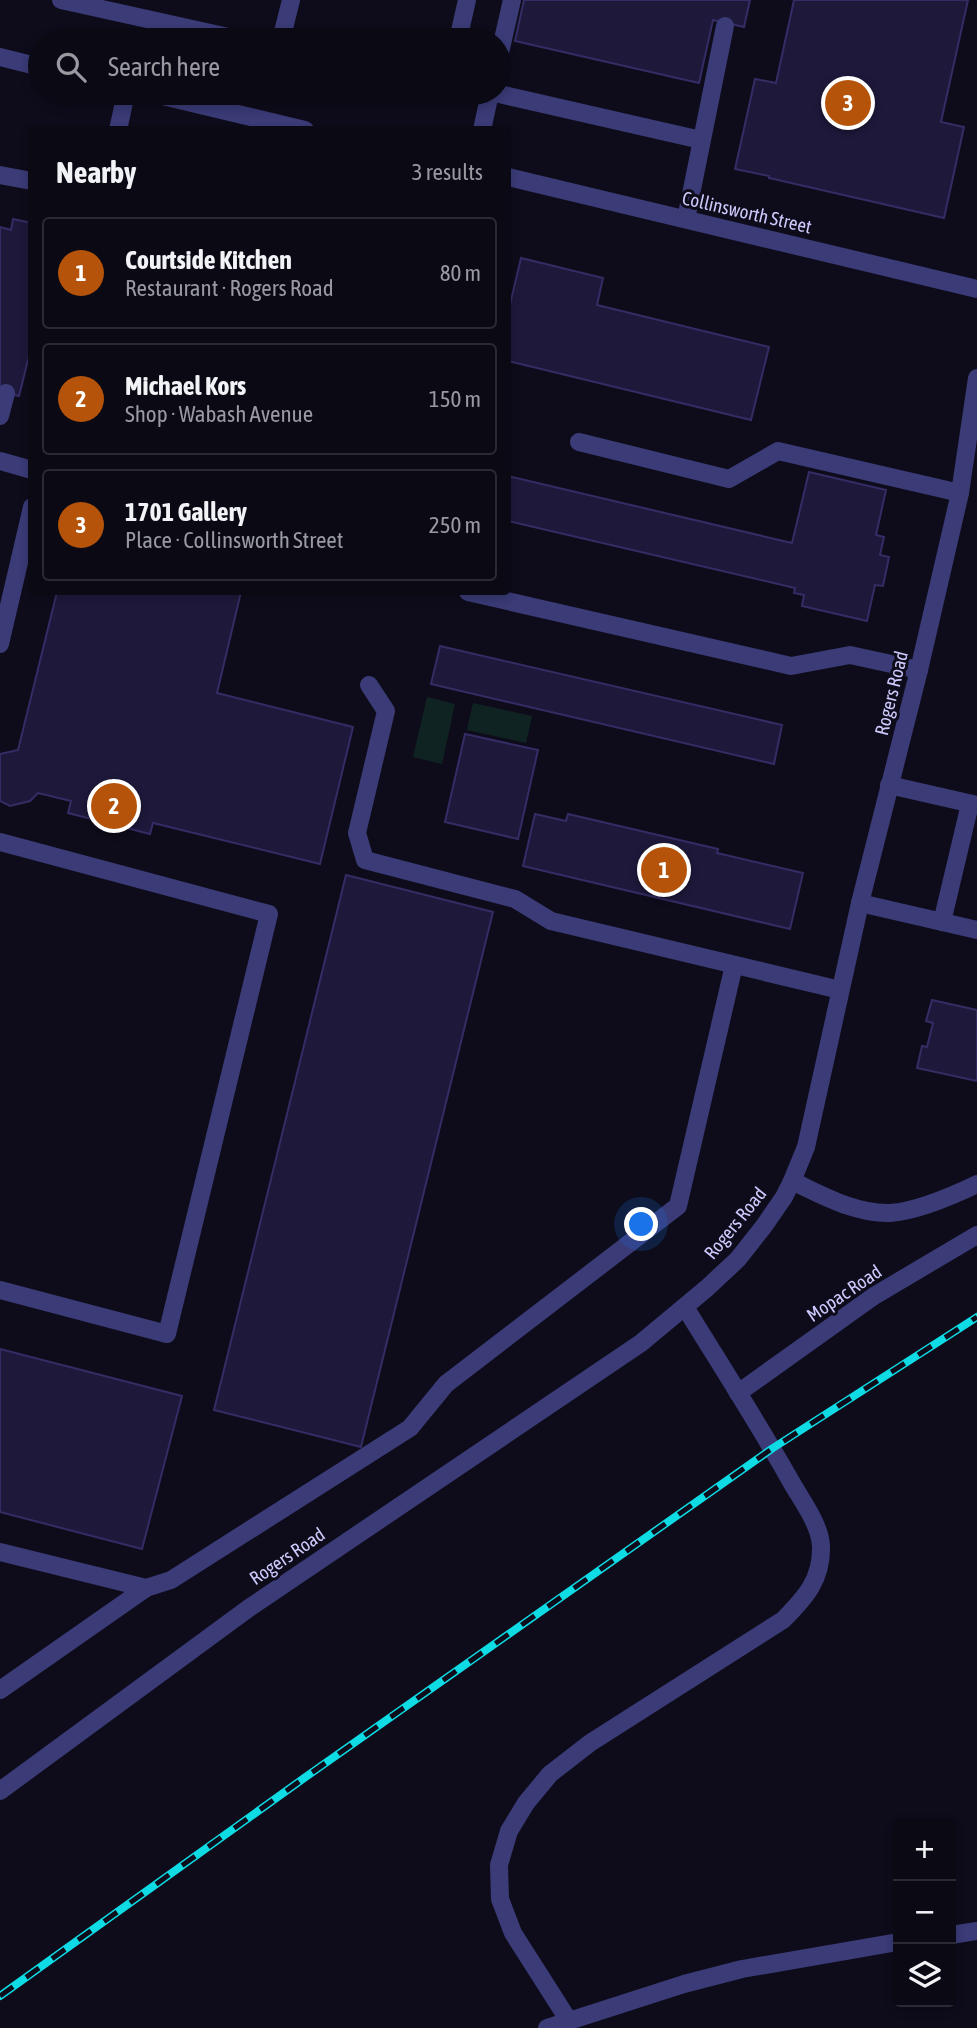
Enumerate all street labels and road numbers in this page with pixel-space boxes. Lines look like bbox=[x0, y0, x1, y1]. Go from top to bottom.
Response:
street label: Collinsworth Street bbox=[680, 186, 814, 238]
street label: Rogers Road bbox=[870, 649, 912, 737]
street label: Rogers Road bbox=[699, 1183, 771, 1263]
street label: Mopac Road bbox=[802, 1260, 886, 1326]
street label: Rogers Road bbox=[245, 1523, 329, 1589]

